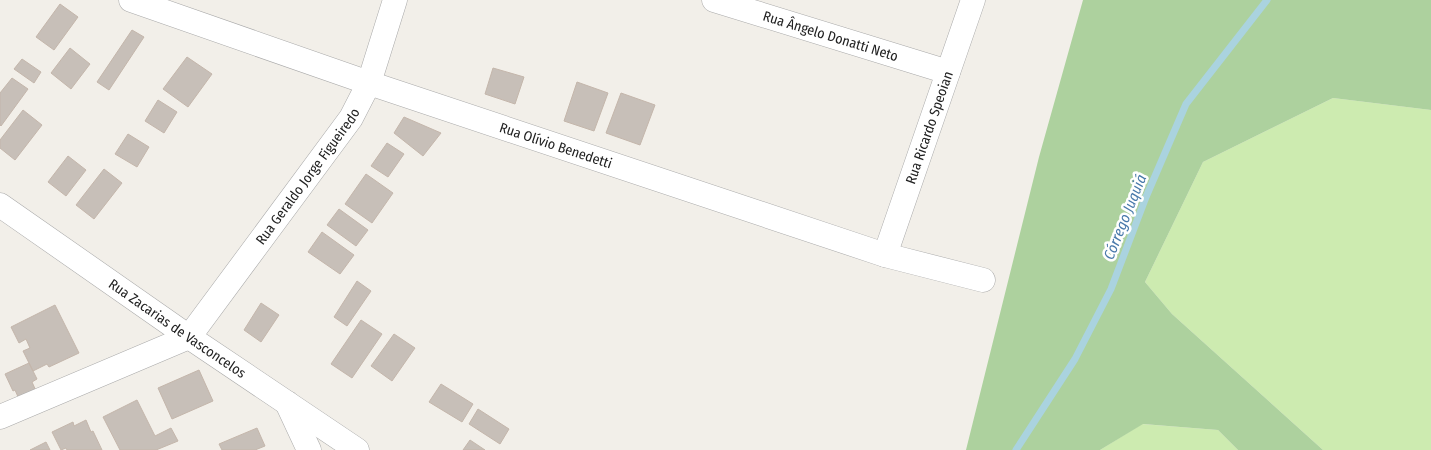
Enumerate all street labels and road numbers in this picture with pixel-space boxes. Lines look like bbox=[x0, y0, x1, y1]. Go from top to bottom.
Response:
street label: Rua Ângelo Donatti Neto bbox=[761, 7, 900, 65]
street label: Rua Ricardo Speoian bbox=[902, 69, 956, 186]
street label: Rua Geraldo Jorge Figueiredo bbox=[252, 105, 363, 248]
street label: Rua Olívio Benedetti bbox=[497, 119, 614, 172]
street label: Rua Zacarias de Vasconcelos bbox=[105, 275, 249, 381]

